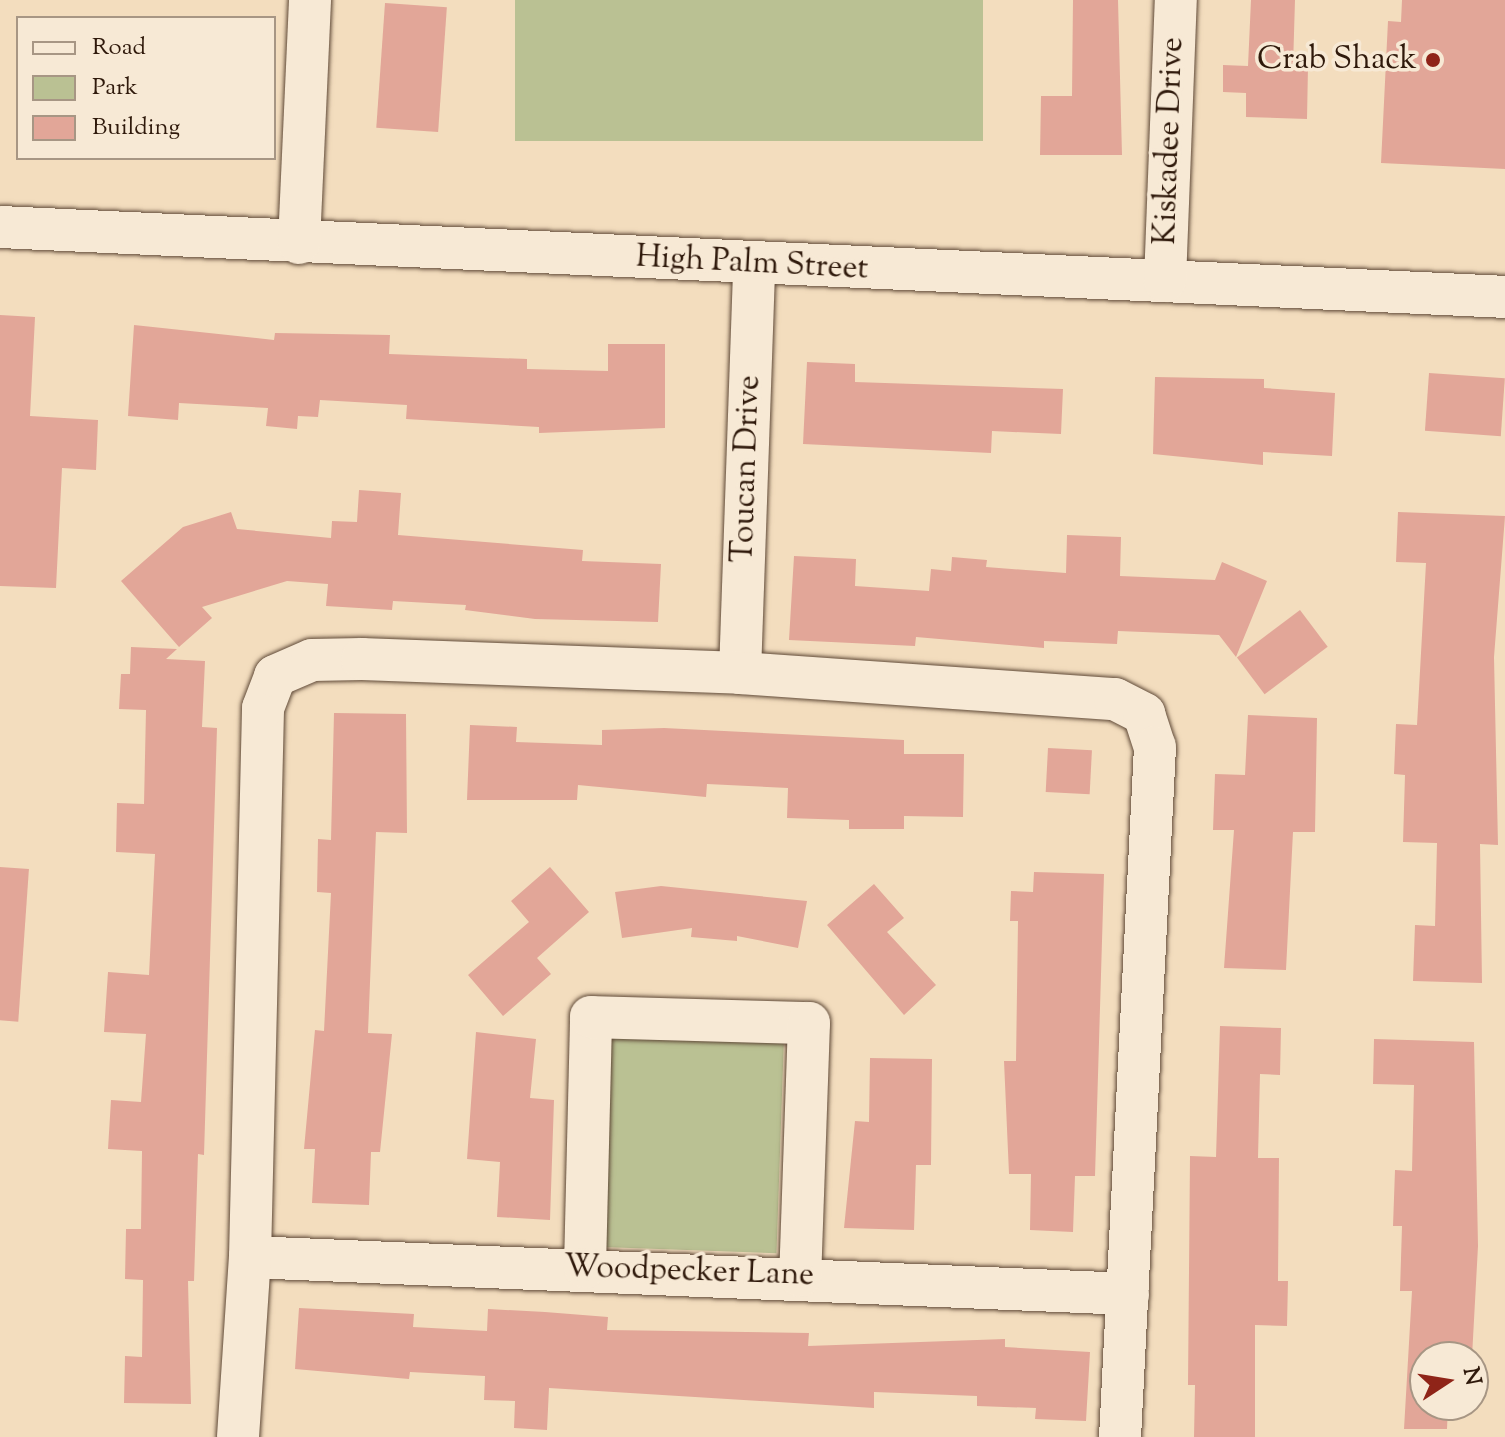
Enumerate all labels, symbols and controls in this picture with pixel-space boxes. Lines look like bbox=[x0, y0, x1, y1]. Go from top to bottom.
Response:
legend bbox=[16, 16, 276, 160]
text: Road bbox=[92, 31, 146, 65]
street label: Kiskadee Drive bbox=[1147, 36, 1193, 246]
place label: Crab Shack bbox=[1257, 41, 1417, 79]
marker: Crab Shack bbox=[1424, 51, 1442, 69]
text: Park bbox=[92, 71, 138, 105]
text: Building bbox=[92, 111, 180, 145]
street label: High Palm Street bbox=[635, 239, 869, 289]
street label: Toucan Drive bbox=[725, 375, 769, 563]
street label: Woodpecker Lane bbox=[563, 1248, 815, 1296]
north arrow bbox=[1409, 1341, 1489, 1421]
text: N bbox=[1453, 1365, 1488, 1388]

